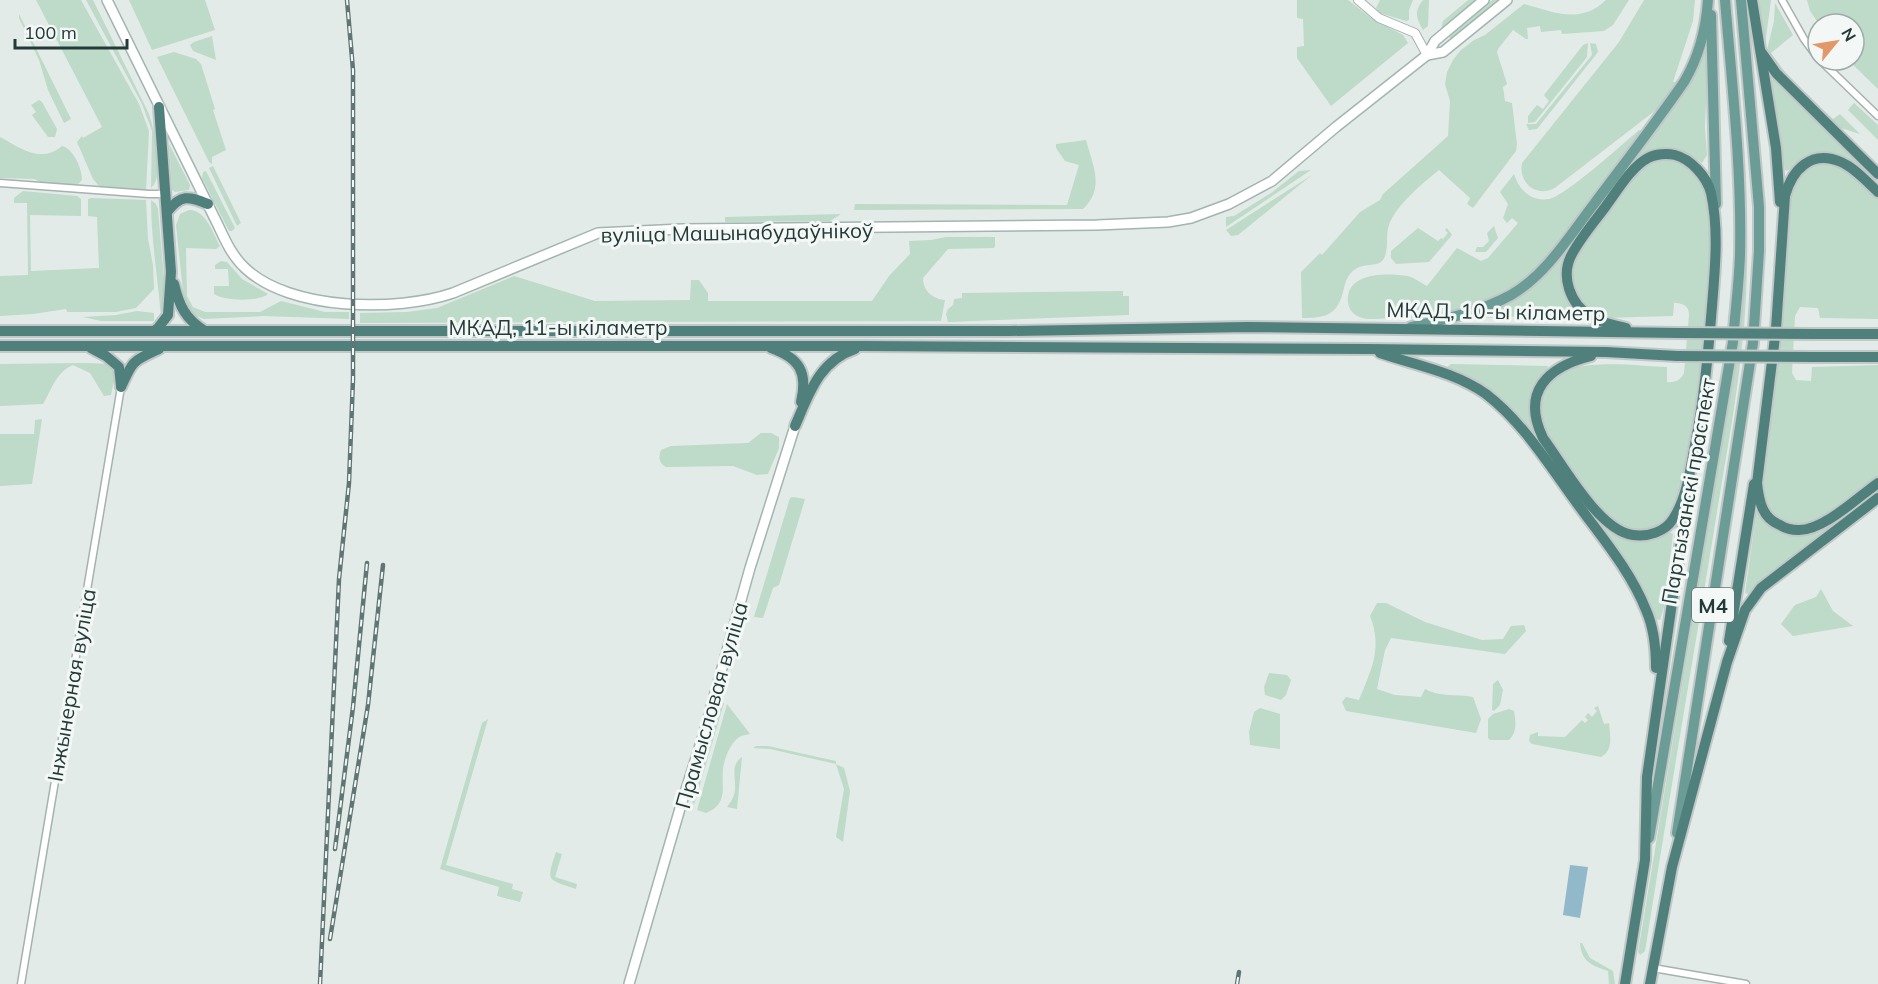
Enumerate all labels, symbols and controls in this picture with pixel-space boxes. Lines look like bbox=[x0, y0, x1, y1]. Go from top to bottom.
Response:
scale bar bbox=[15, 12, 128, 50]
north arrow bbox=[1806, 12, 1866, 72]
text: 100 m bbox=[24, 21, 77, 44]
text: N bbox=[1837, 24, 1861, 45]
street label: вуліца Машынабудаўнікоў bbox=[600, 217, 874, 247]
street label: МКАД, 10-ы кіламетр bbox=[1386, 296, 1606, 326]
street label: МКАД, 11-ы кіламетр bbox=[448, 314, 668, 340]
street label: Партызанскі праспект bbox=[1655, 375, 1721, 606]
street label: Інжынерная вуліца bbox=[41, 586, 101, 784]
road number: М4 bbox=[1692, 588, 1734, 622]
street label: Прамысловая вуліца bbox=[669, 599, 753, 811]

